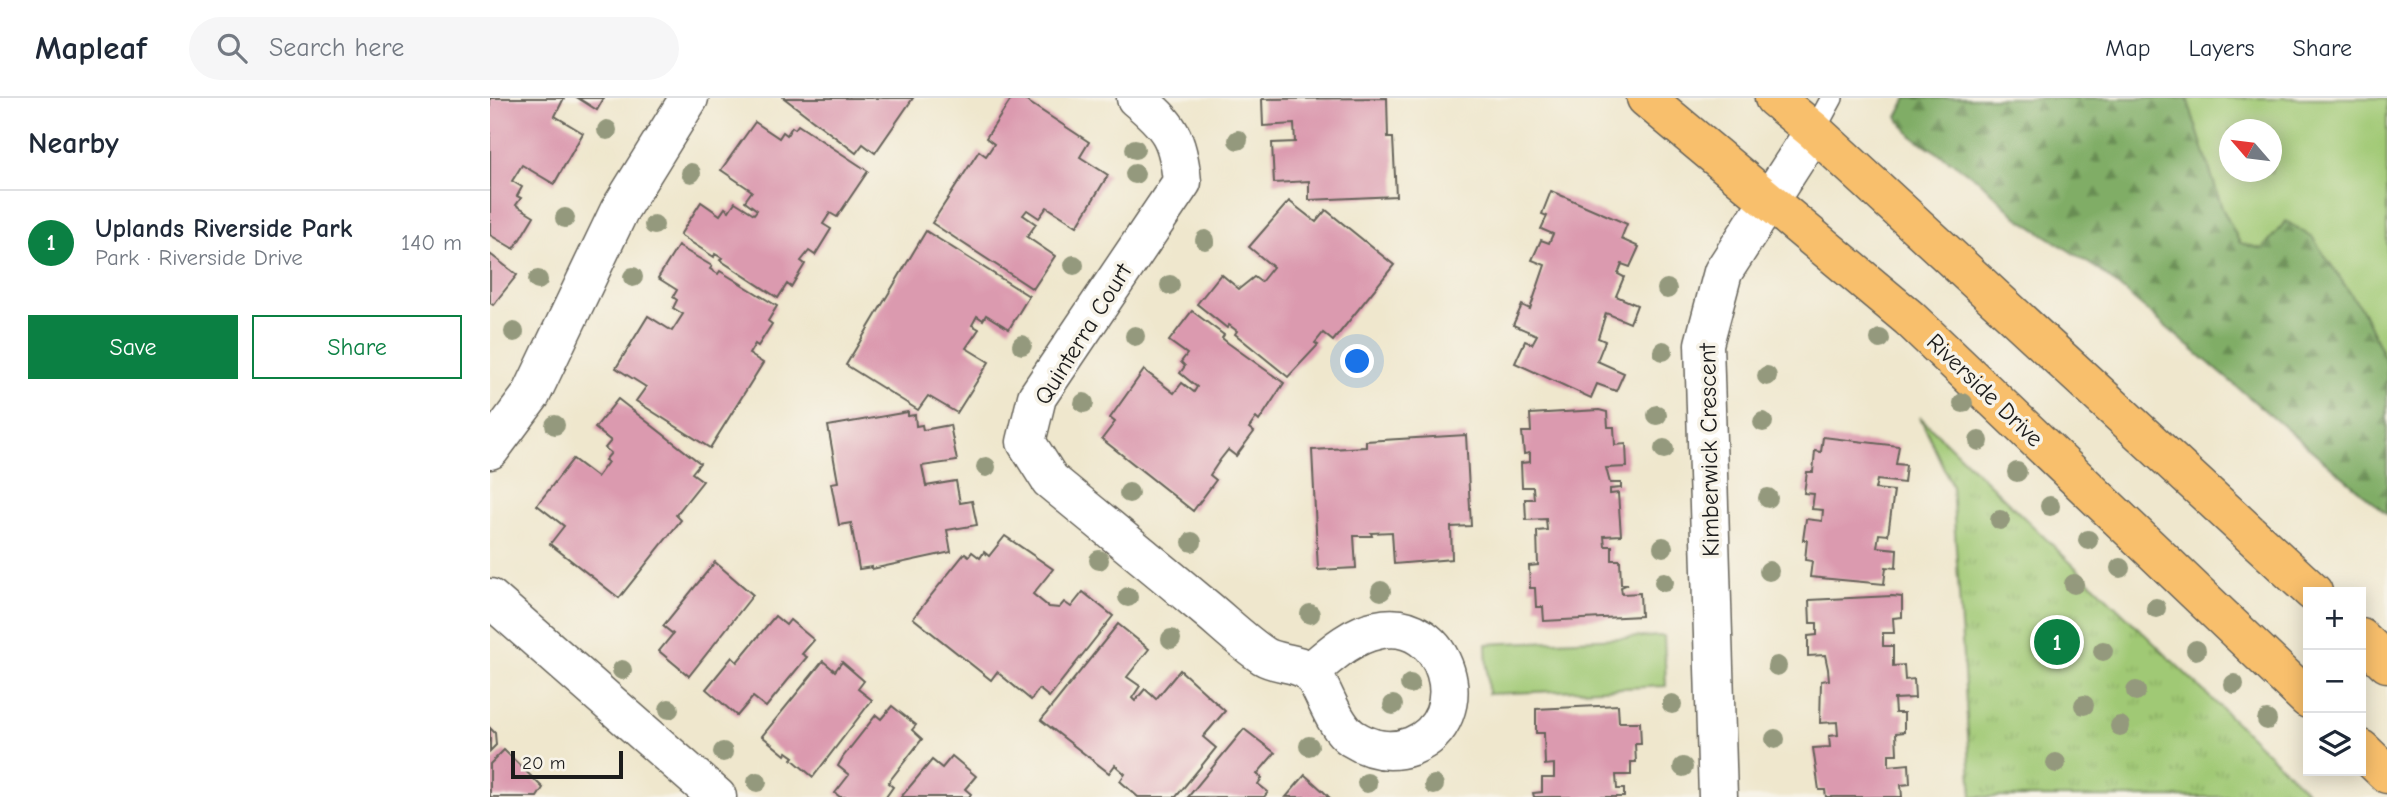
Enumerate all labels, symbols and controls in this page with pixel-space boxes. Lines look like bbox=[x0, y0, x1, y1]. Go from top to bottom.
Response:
search box bbox=[189, 17, 679, 80]
text: Mapleaf bbox=[35, 29, 147, 67]
icon: search bbox=[213, 29, 251, 67]
text: Search here bbox=[269, 33, 404, 63]
text: Map bbox=[2105, 34, 2151, 62]
text: Layers bbox=[2189, 34, 2254, 62]
text: Share bbox=[2292, 34, 2352, 62]
north arrow bbox=[2219, 119, 2282, 182]
text: Nearby bbox=[28, 126, 119, 161]
text: Uplands Riverside Park bbox=[95, 214, 352, 244]
text: 1 bbox=[46, 229, 56, 256]
text: 140 m bbox=[401, 229, 462, 256]
text: Park · Riverside Drive bbox=[95, 244, 303, 271]
street label: Quinterra Court bbox=[1028, 257, 1138, 410]
button: Save bbox=[28, 315, 238, 379]
button: Share bbox=[252, 315, 462, 379]
street label: Riverside Drive bbox=[1921, 328, 2049, 452]
street label: Kimberwick Crescent bbox=[1693, 342, 1725, 557]
your location bbox=[1340, 344, 1374, 378]
map controls bbox=[2303, 587, 2366, 776]
button: + bbox=[2303, 587, 2366, 650]
pin: 1 bbox=[2034, 616, 2080, 668]
button: − bbox=[2303, 650, 2366, 713]
button: layers bbox=[2303, 713, 2366, 776]
scale bar bbox=[511, 748, 623, 780]
text: 20 m bbox=[522, 752, 566, 774]

